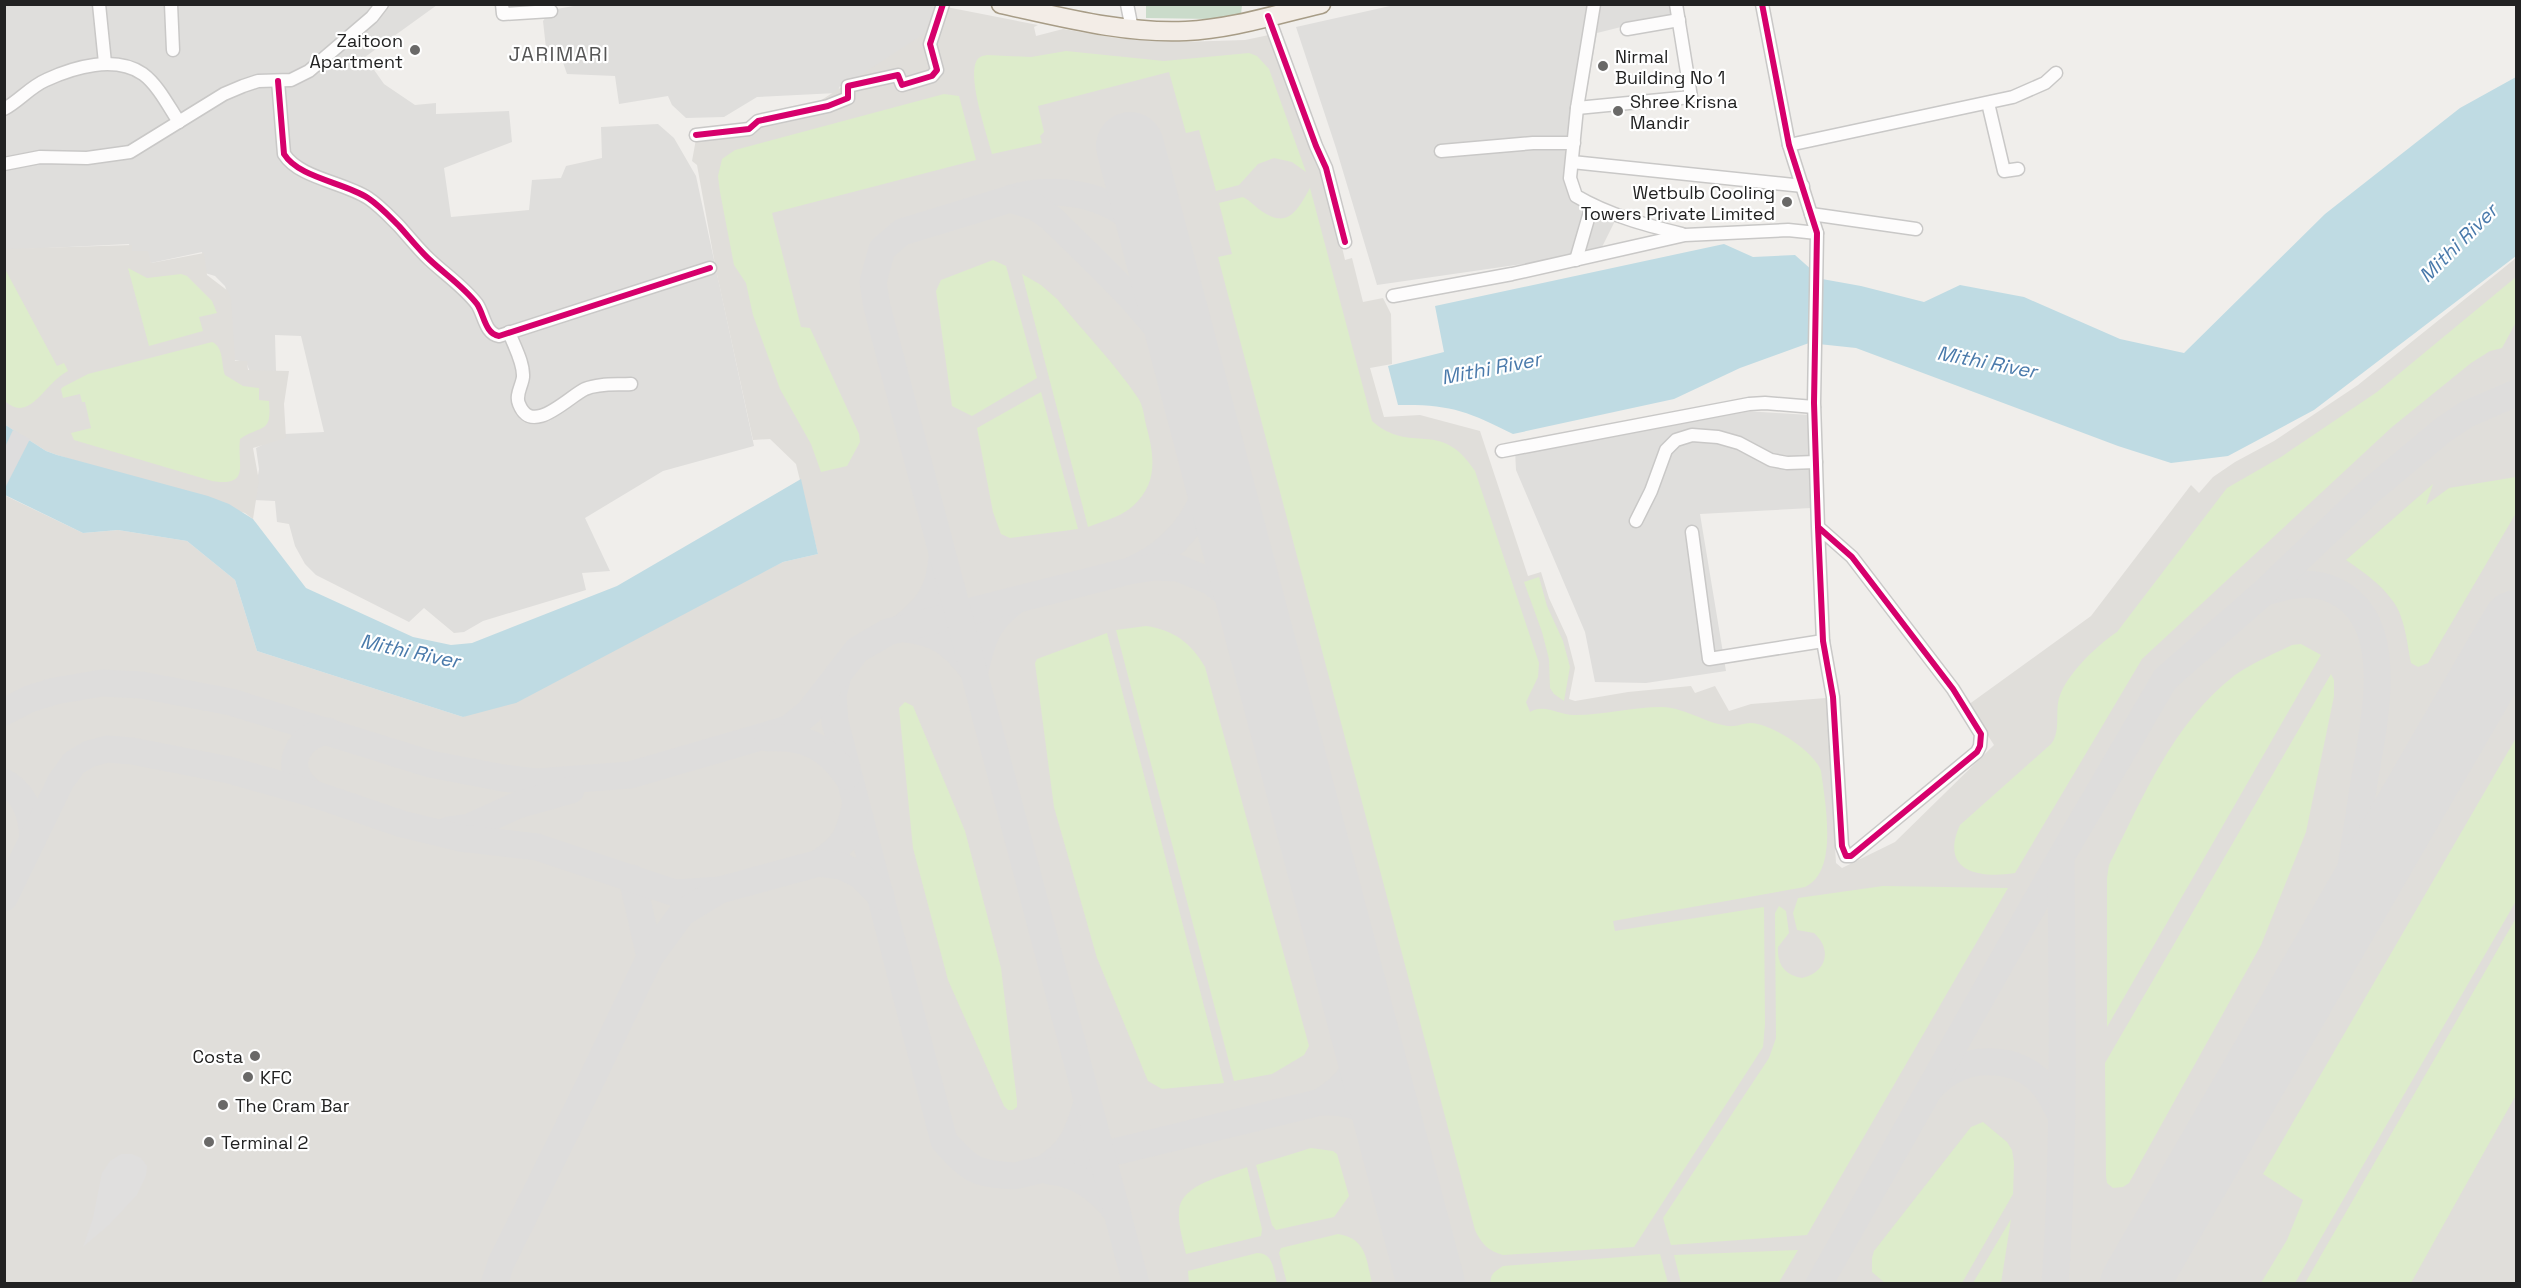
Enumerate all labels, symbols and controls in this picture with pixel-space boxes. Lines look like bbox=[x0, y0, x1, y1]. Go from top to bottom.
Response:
place label: Zaitoon Apartment bbox=[309, 29, 403, 73]
district label: JARIMARI bbox=[509, 41, 609, 67]
marker: Zaitoon Apartment bbox=[408, 43, 422, 57]
place label: Nirmal Building No 1 bbox=[1615, 45, 1725, 89]
marker: Nirmal Building No 1 bbox=[1596, 59, 1610, 73]
place label: Shree Krisna Mandir bbox=[1630, 90, 1738, 134]
marker: Shree Krisna Mandir bbox=[1611, 104, 1625, 118]
place label: Wetbulb Cooling Towers Private Limited bbox=[1581, 181, 1775, 225]
marker: Wetbulb Cooling Towers Private Limited bbox=[1780, 195, 1794, 209]
water label: Mithi River bbox=[2413, 196, 2505, 288]
water label: Mithi River bbox=[1935, 340, 2041, 385]
water label: Mithi River bbox=[1439, 345, 1545, 390]
water label: Mithi River bbox=[358, 628, 464, 675]
place label: Costa bbox=[192, 1045, 243, 1068]
marker: Costa bbox=[248, 1049, 262, 1063]
place label: KFC bbox=[260, 1066, 292, 1089]
marker: KFC bbox=[241, 1070, 255, 1084]
place label: The Cram Bar bbox=[235, 1094, 350, 1117]
marker: The Cram Bar bbox=[216, 1098, 230, 1112]
place label: Terminal 2 bbox=[221, 1131, 308, 1154]
marker: Terminal 2 bbox=[202, 1135, 216, 1149]

